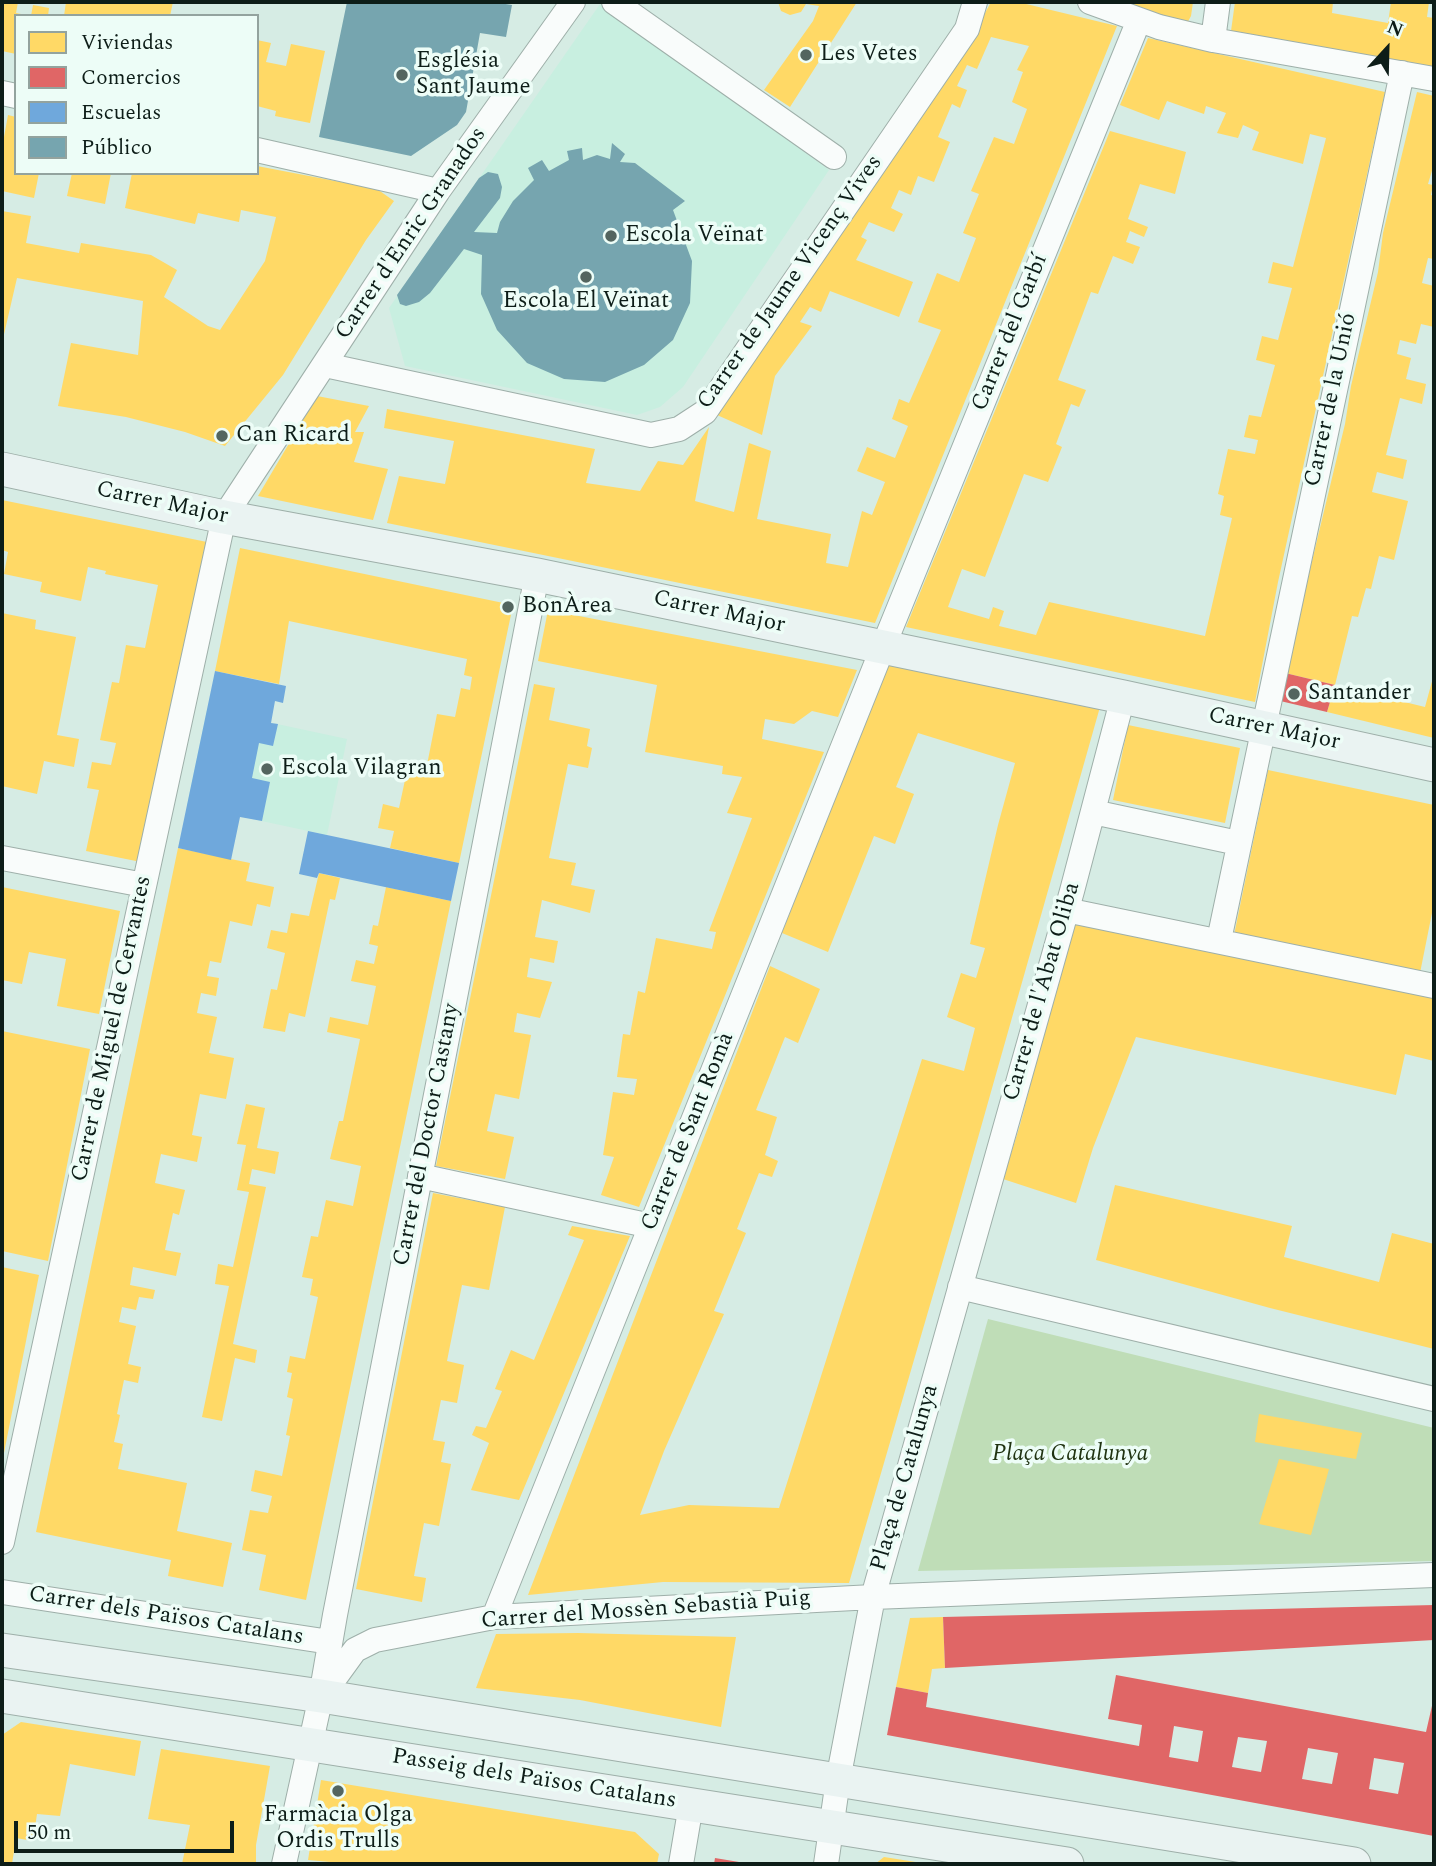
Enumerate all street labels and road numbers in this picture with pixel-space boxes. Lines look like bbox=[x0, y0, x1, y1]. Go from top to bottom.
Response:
street label: Carrer d'Enric Granados bbox=[331, 123, 493, 345]
street label: Carrer de Jaume Vicenç Vives bbox=[693, 151, 889, 415]
street label: Carrer del Garbí bbox=[967, 250, 1055, 416]
street label: Carrer de la Unió bbox=[1300, 311, 1364, 489]
street label: Carrer Major bbox=[93, 477, 231, 531]
street label: Carrer Major bbox=[650, 586, 788, 640]
street label: Carrer Major bbox=[1205, 703, 1343, 757]
street label: Carrer de Miguel de Cervantes bbox=[67, 874, 159, 1184]
street label: Carrer de l'Abat Oliba bbox=[999, 879, 1087, 1105]
street label: Carrer del Doctor Castany bbox=[389, 1001, 467, 1269]
street label: Carrer de Sant Romà bbox=[637, 1029, 741, 1235]
street label: Plaça de Catalunya bbox=[866, 1382, 946, 1574]
street label: Carrer dels Països Catalans bbox=[27, 1582, 305, 1652]
street label: Carrer del Mossèn Sebastià Puig bbox=[480, 1586, 812, 1636]
street label: Passeig dels Països Catalans bbox=[390, 1744, 678, 1816]

